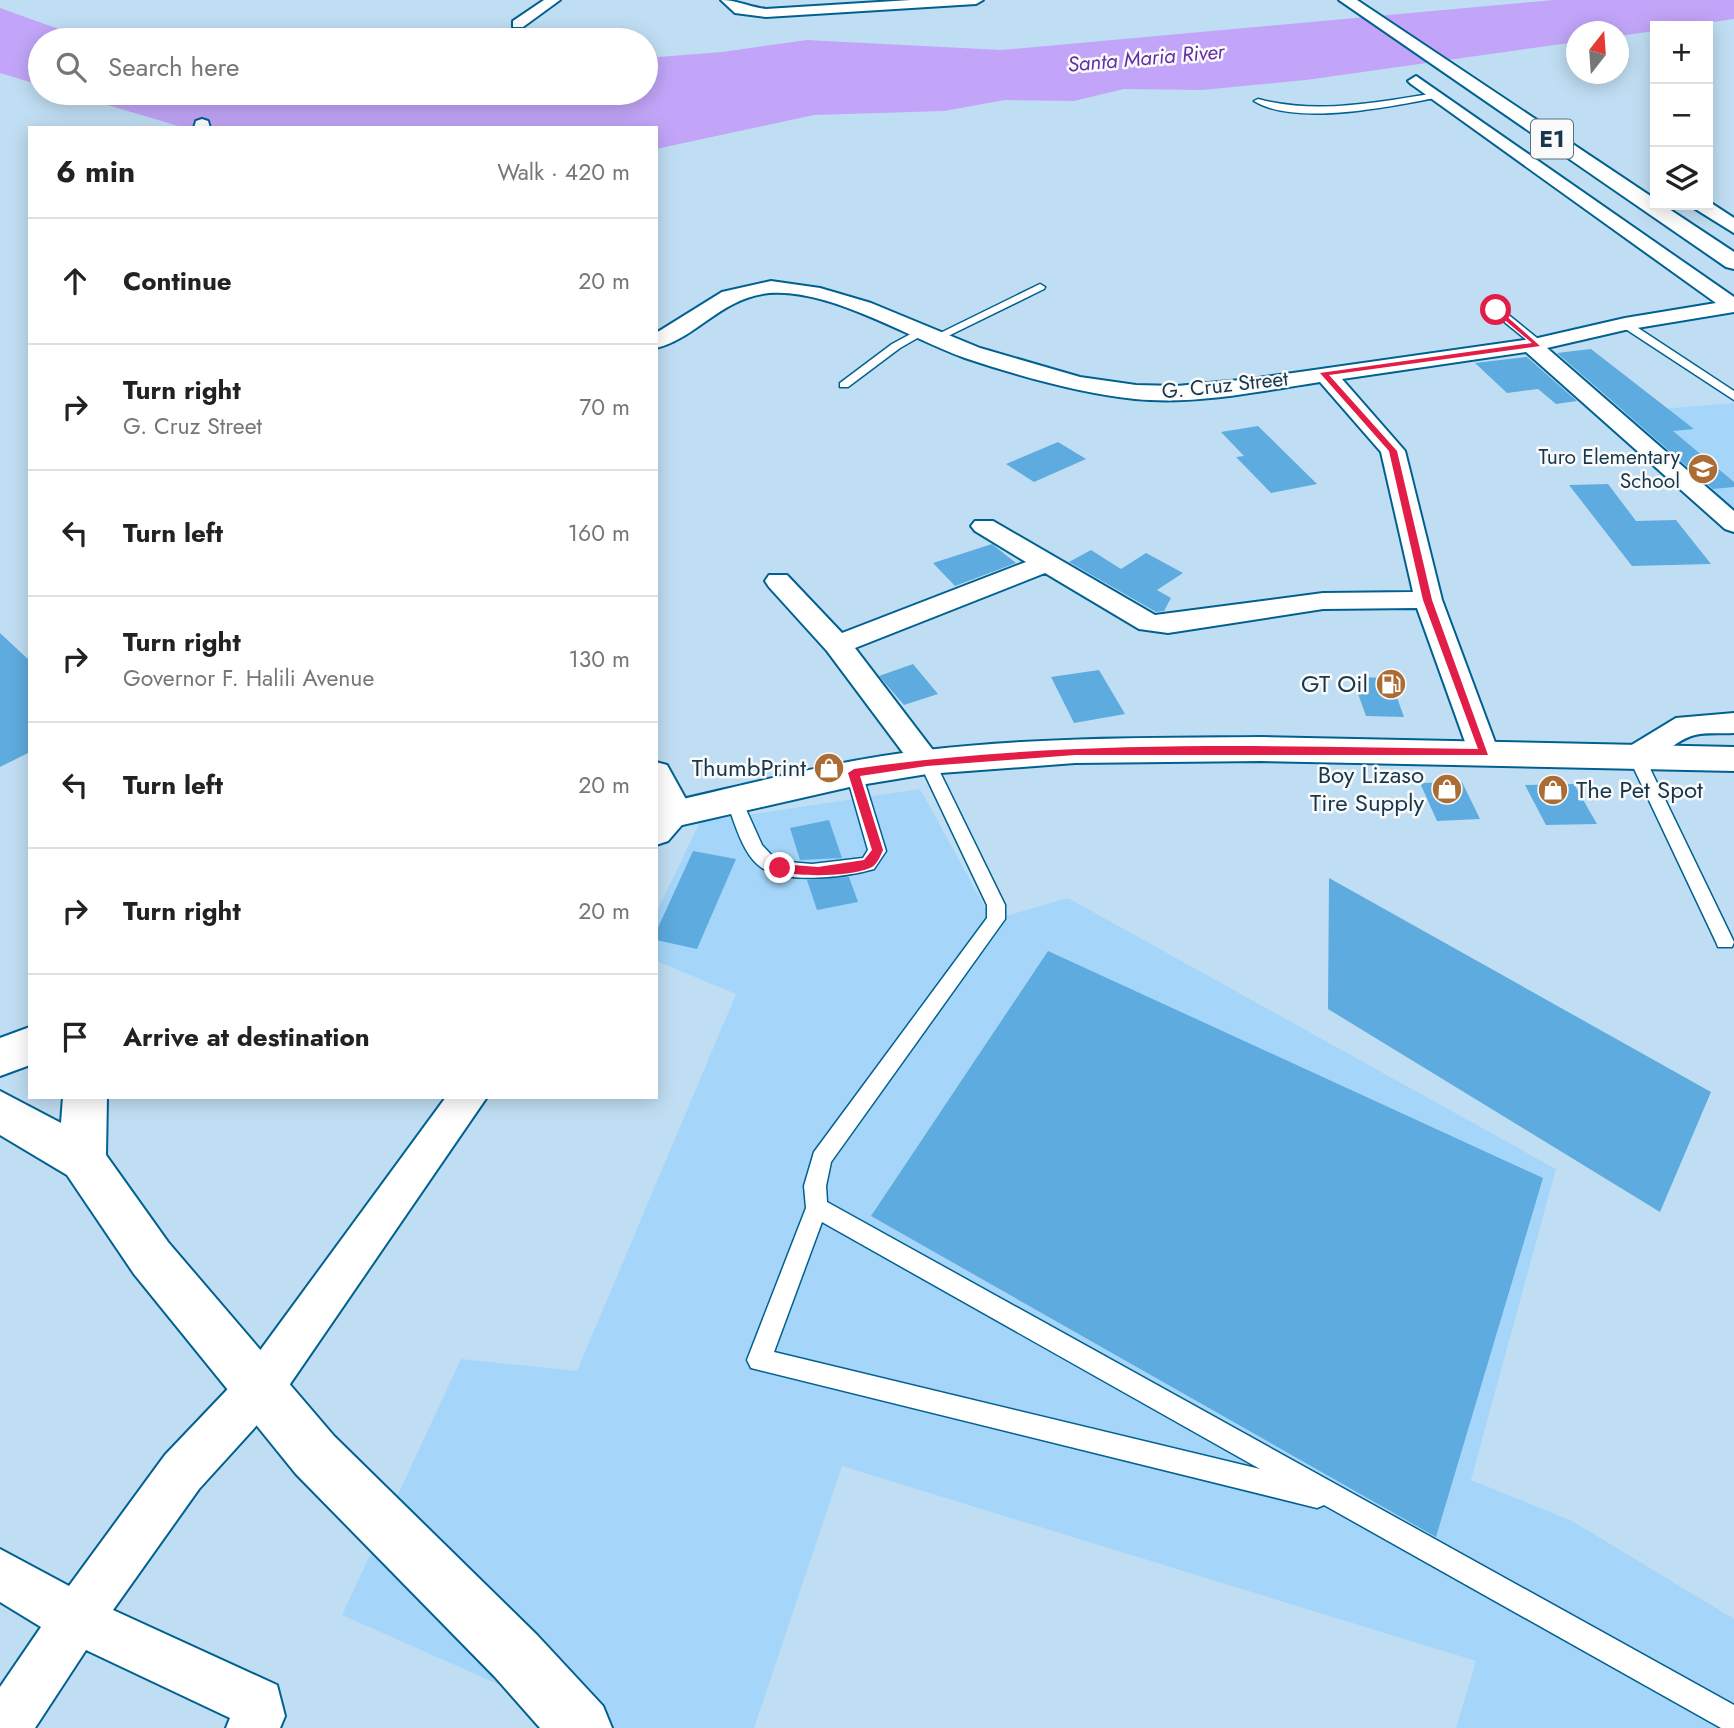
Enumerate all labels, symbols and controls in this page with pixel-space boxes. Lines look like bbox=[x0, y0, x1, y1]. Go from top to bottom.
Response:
north arrow bbox=[1566, 21, 1629, 84]
map controls bbox=[1650, 21, 1713, 210]
button: + bbox=[1650, 21, 1713, 84]
search box bbox=[28, 28, 658, 105]
water label: Santa Maria River bbox=[1066, 36, 1227, 80]
icon: search bbox=[52, 48, 90, 86]
text: Search here bbox=[108, 48, 240, 86]
button: − bbox=[1650, 84, 1713, 147]
road number: E1 bbox=[1531, 120, 1573, 158]
button: layers bbox=[1650, 147, 1713, 210]
text: 6 min bbox=[56, 150, 135, 193]
text: Walk · 420 m bbox=[497, 155, 630, 189]
icon: ahead bbox=[56, 262, 94, 300]
text: Continue bbox=[123, 262, 232, 300]
text: 20 m bbox=[578, 264, 630, 298]
route start bbox=[1480, 294, 1511, 325]
street label: G. Cruz Street bbox=[1160, 363, 1290, 407]
text: Turn right bbox=[123, 371, 241, 409]
icon: right bbox=[56, 388, 94, 426]
text: 70 m bbox=[579, 390, 630, 424]
text: G. Cruz Street bbox=[123, 409, 262, 443]
place label: Turo Elementary School bbox=[1539, 442, 1681, 496]
school or university icon: Turo Elementary School bbox=[1686, 452, 1720, 486]
icon: left bbox=[56, 514, 94, 552]
text: Turn left bbox=[123, 514, 223, 552]
text: 160 m bbox=[568, 516, 630, 550]
text: Turn right bbox=[123, 623, 241, 661]
icon: right bbox=[56, 640, 94, 678]
text: 130 m bbox=[568, 642, 630, 676]
text: Governor F. Halili Avenue bbox=[123, 661, 374, 695]
place label: GT Oil bbox=[1301, 666, 1368, 701]
fuel station icon: GT Oil bbox=[1374, 667, 1408, 701]
place label: ThumbPrint bbox=[692, 750, 806, 785]
shop icon: ThumbPrint bbox=[812, 751, 846, 785]
place label: Boy Lizaso Tire Supply bbox=[1310, 757, 1424, 820]
icon: left bbox=[56, 766, 94, 804]
text: Turn left bbox=[123, 766, 223, 804]
text: 20 m bbox=[578, 768, 630, 802]
shop icon: Boy Lizaso Tire Supply bbox=[1430, 772, 1464, 806]
place label: The Pet Spot bbox=[1576, 772, 1703, 807]
shop icon: The Pet Spot bbox=[1536, 773, 1570, 807]
route end bbox=[764, 852, 795, 883]
icon: right bbox=[56, 892, 94, 930]
text: Turn right bbox=[123, 892, 241, 930]
text: 20 m bbox=[578, 894, 630, 928]
icon: arrive bbox=[56, 1018, 94, 1056]
text: Arrive at destination bbox=[123, 1018, 370, 1056]

